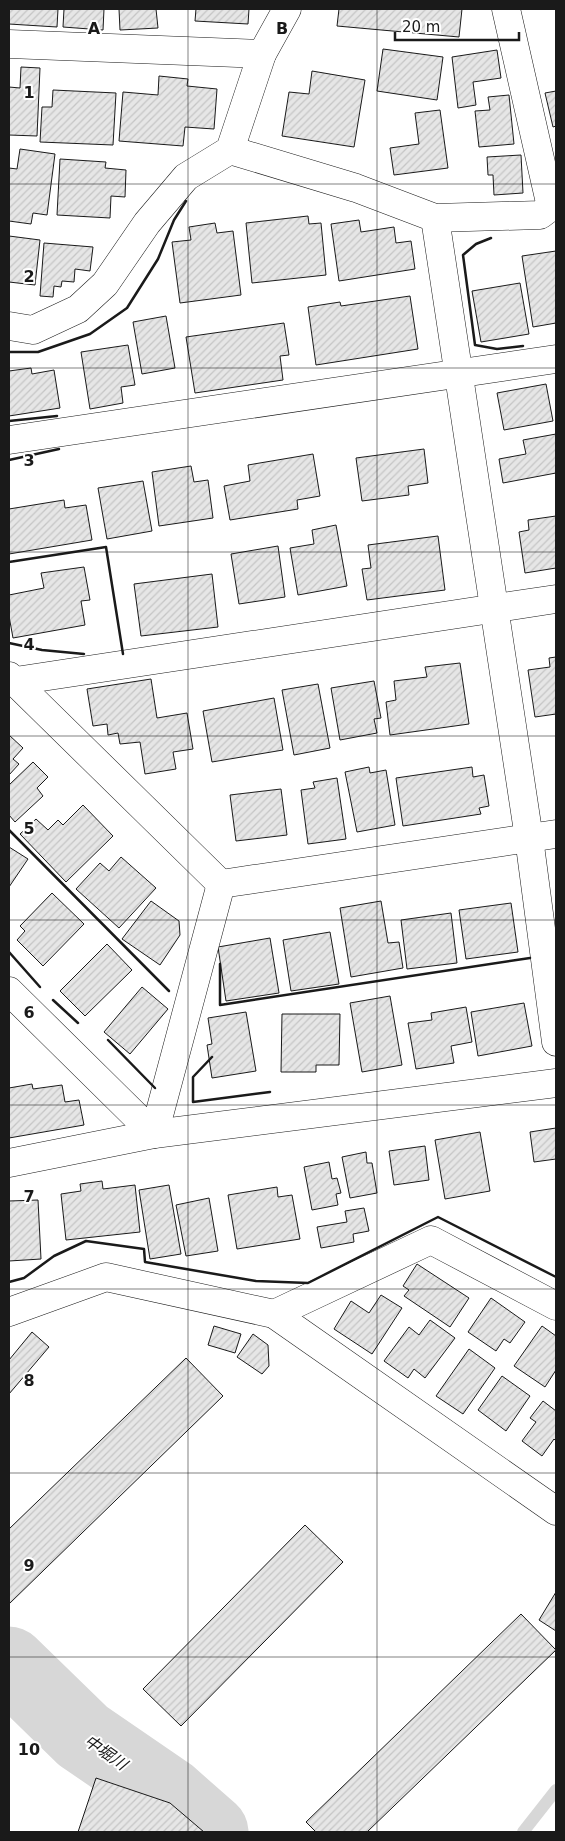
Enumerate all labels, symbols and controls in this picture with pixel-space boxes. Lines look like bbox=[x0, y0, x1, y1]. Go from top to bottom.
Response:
scale bar bbox=[395, 10, 519, 42]
text: 20 m bbox=[402, 18, 440, 36]
text: A bbox=[88, 19, 101, 38]
text: B bbox=[276, 19, 288, 38]
text: 1 bbox=[23, 83, 35, 102]
text: 2 bbox=[23, 267, 35, 286]
text: 3 bbox=[23, 451, 35, 470]
text: 4 bbox=[23, 635, 35, 654]
text: 5 bbox=[23, 819, 35, 838]
text: 6 bbox=[23, 1003, 35, 1022]
text: 7 bbox=[23, 1187, 35, 1206]
text: 8 bbox=[23, 1371, 35, 1390]
text: 9 bbox=[23, 1556, 35, 1575]
water label: 中堀川 bbox=[81, 1731, 132, 1775]
text: 10 bbox=[18, 1740, 40, 1759]

